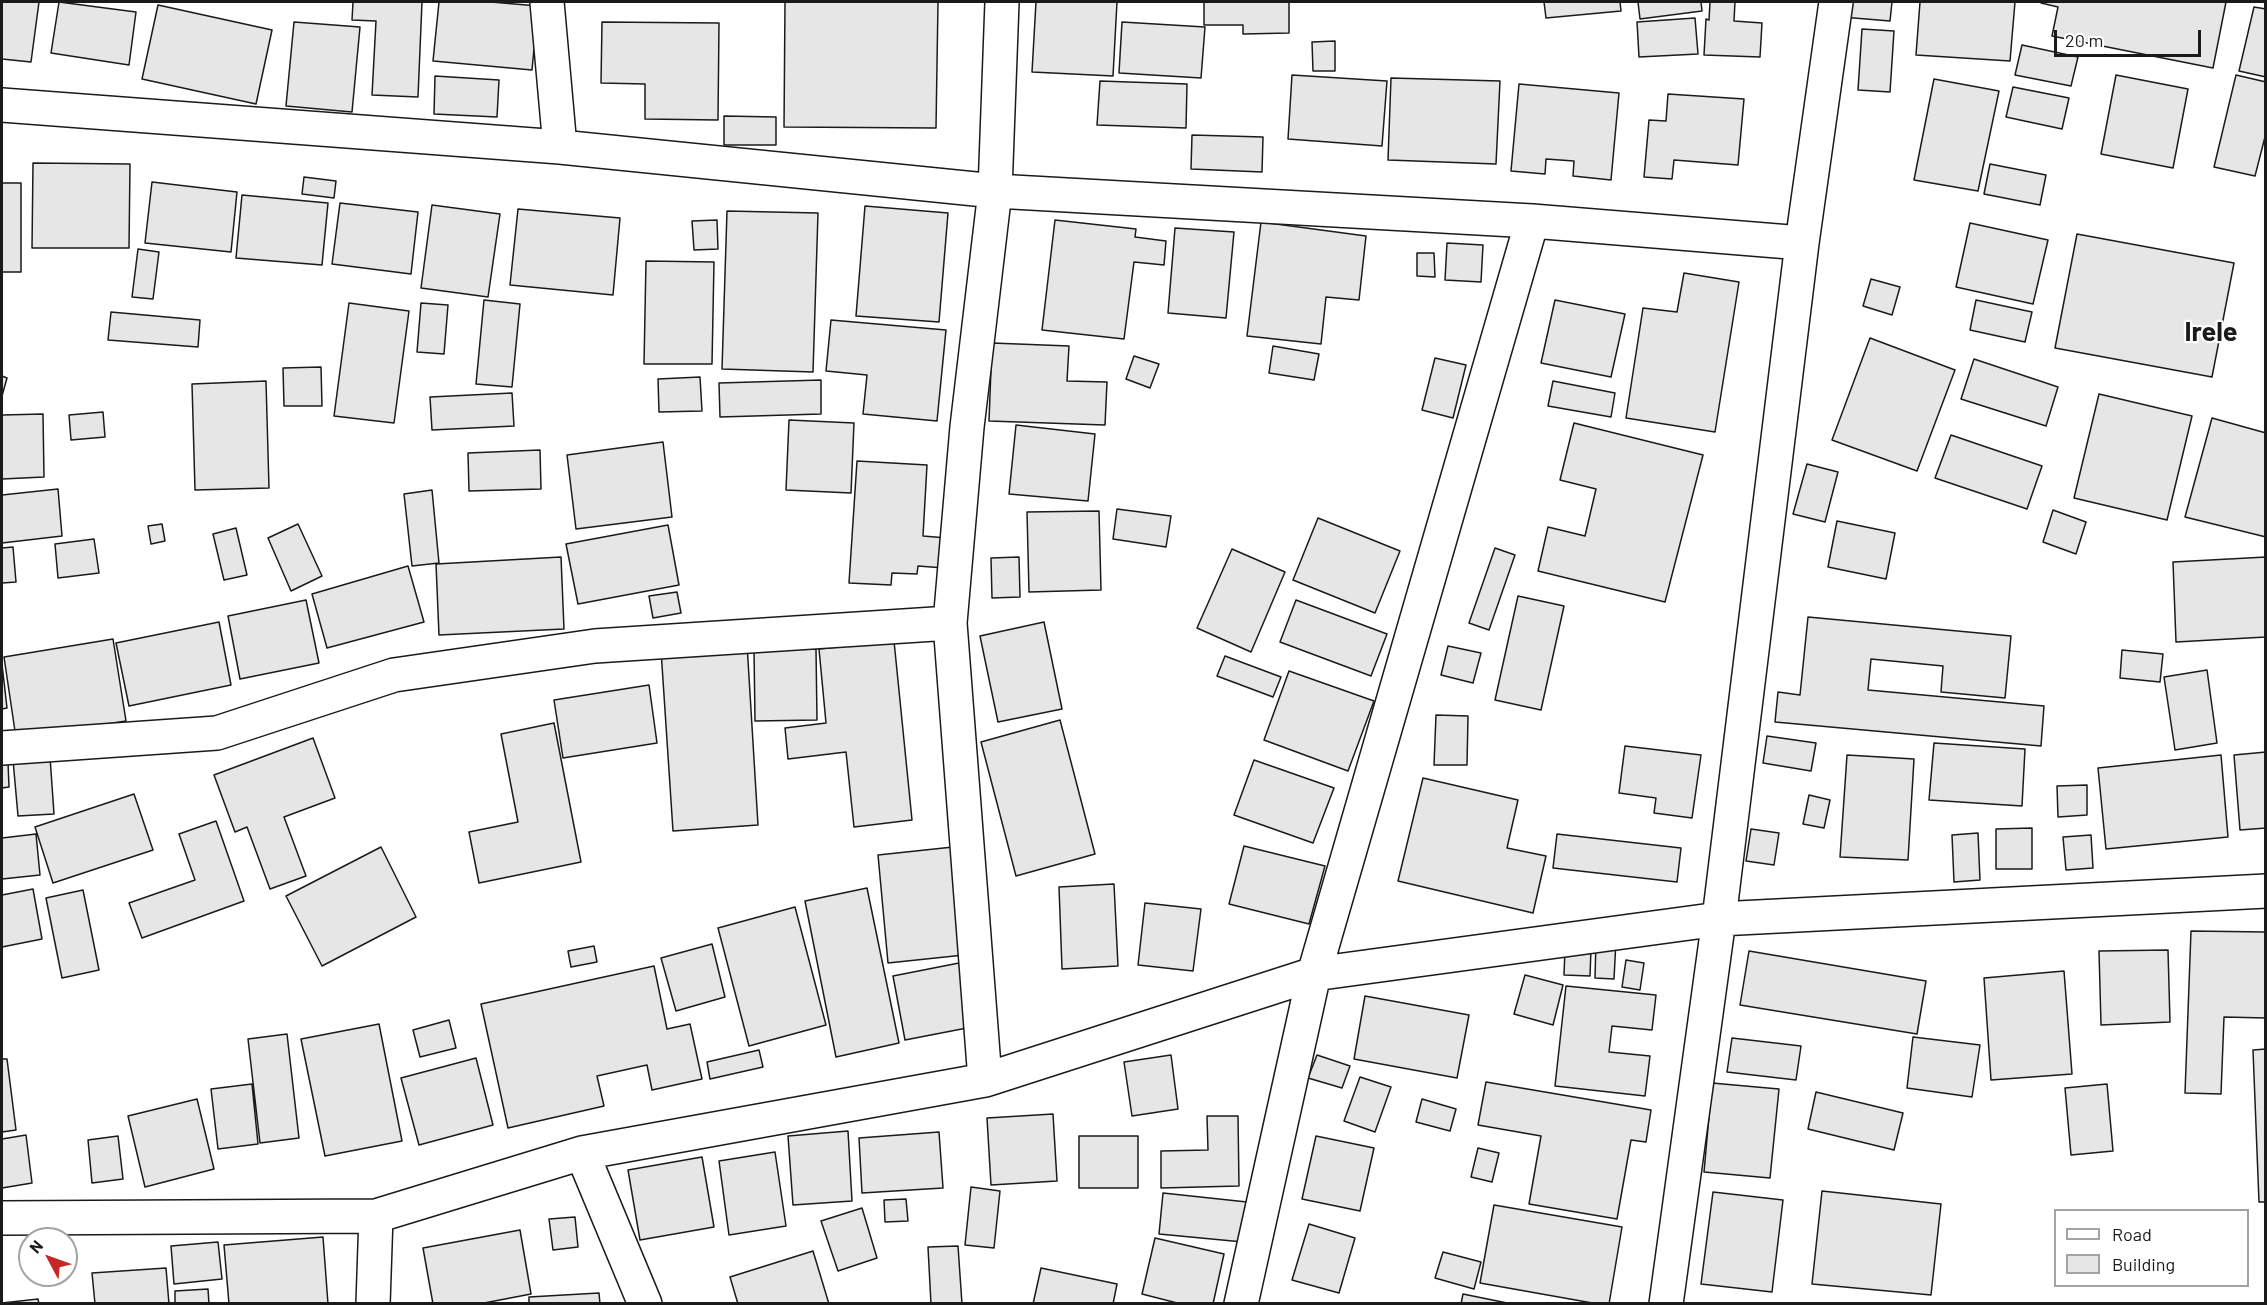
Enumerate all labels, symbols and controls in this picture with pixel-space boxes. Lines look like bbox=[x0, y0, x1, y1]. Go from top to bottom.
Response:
scale bar bbox=[2057, 18, 2204, 56]
text: 20 m bbox=[2065, 29, 2103, 51]
district label: Irele bbox=[2184, 316, 2238, 348]
legend bbox=[2054, 1209, 2249, 1287]
text: Road bbox=[2112, 1223, 2152, 1245]
north arrow bbox=[18, 1227, 78, 1287]
text: N bbox=[25, 1236, 46, 1256]
text: Building bbox=[2112, 1253, 2175, 1275]

